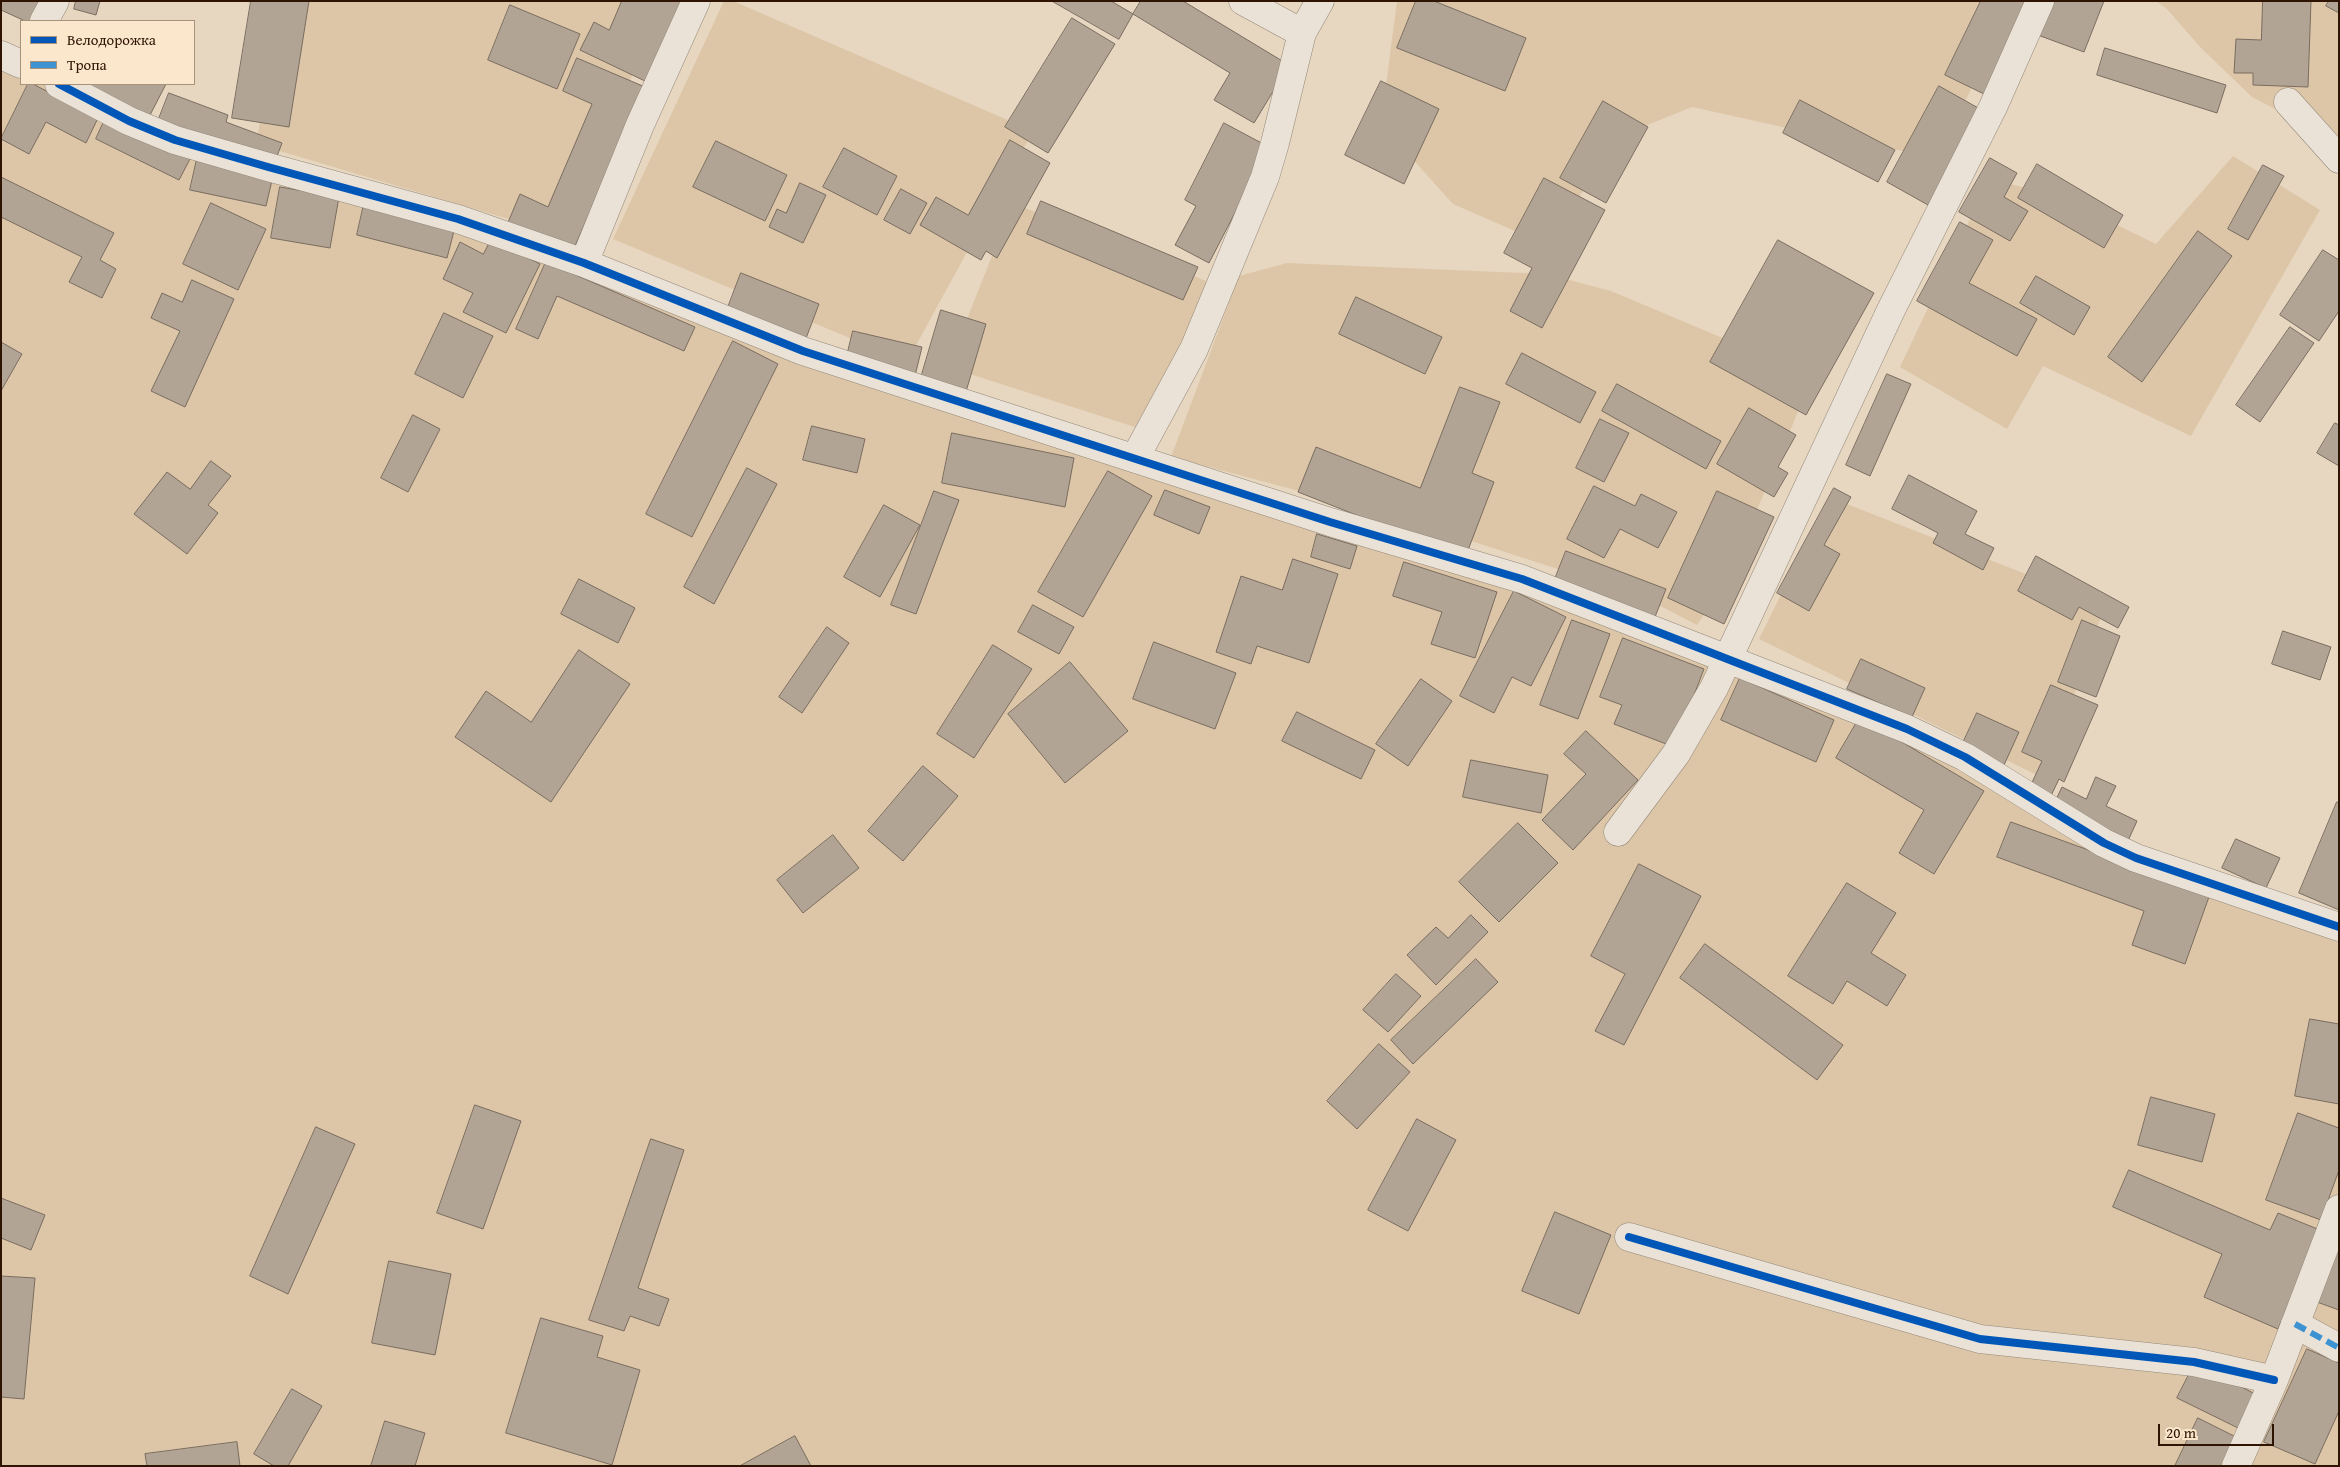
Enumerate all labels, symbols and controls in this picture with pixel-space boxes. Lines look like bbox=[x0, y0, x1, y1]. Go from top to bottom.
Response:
legend bbox=[20, 20, 195, 85]
text: Велодорожка bbox=[67, 29, 156, 50]
text: Тропа bbox=[67, 54, 107, 75]
scale bar bbox=[2160, 1414, 2276, 1446]
text: 20 m bbox=[2166, 1422, 2196, 1443]

